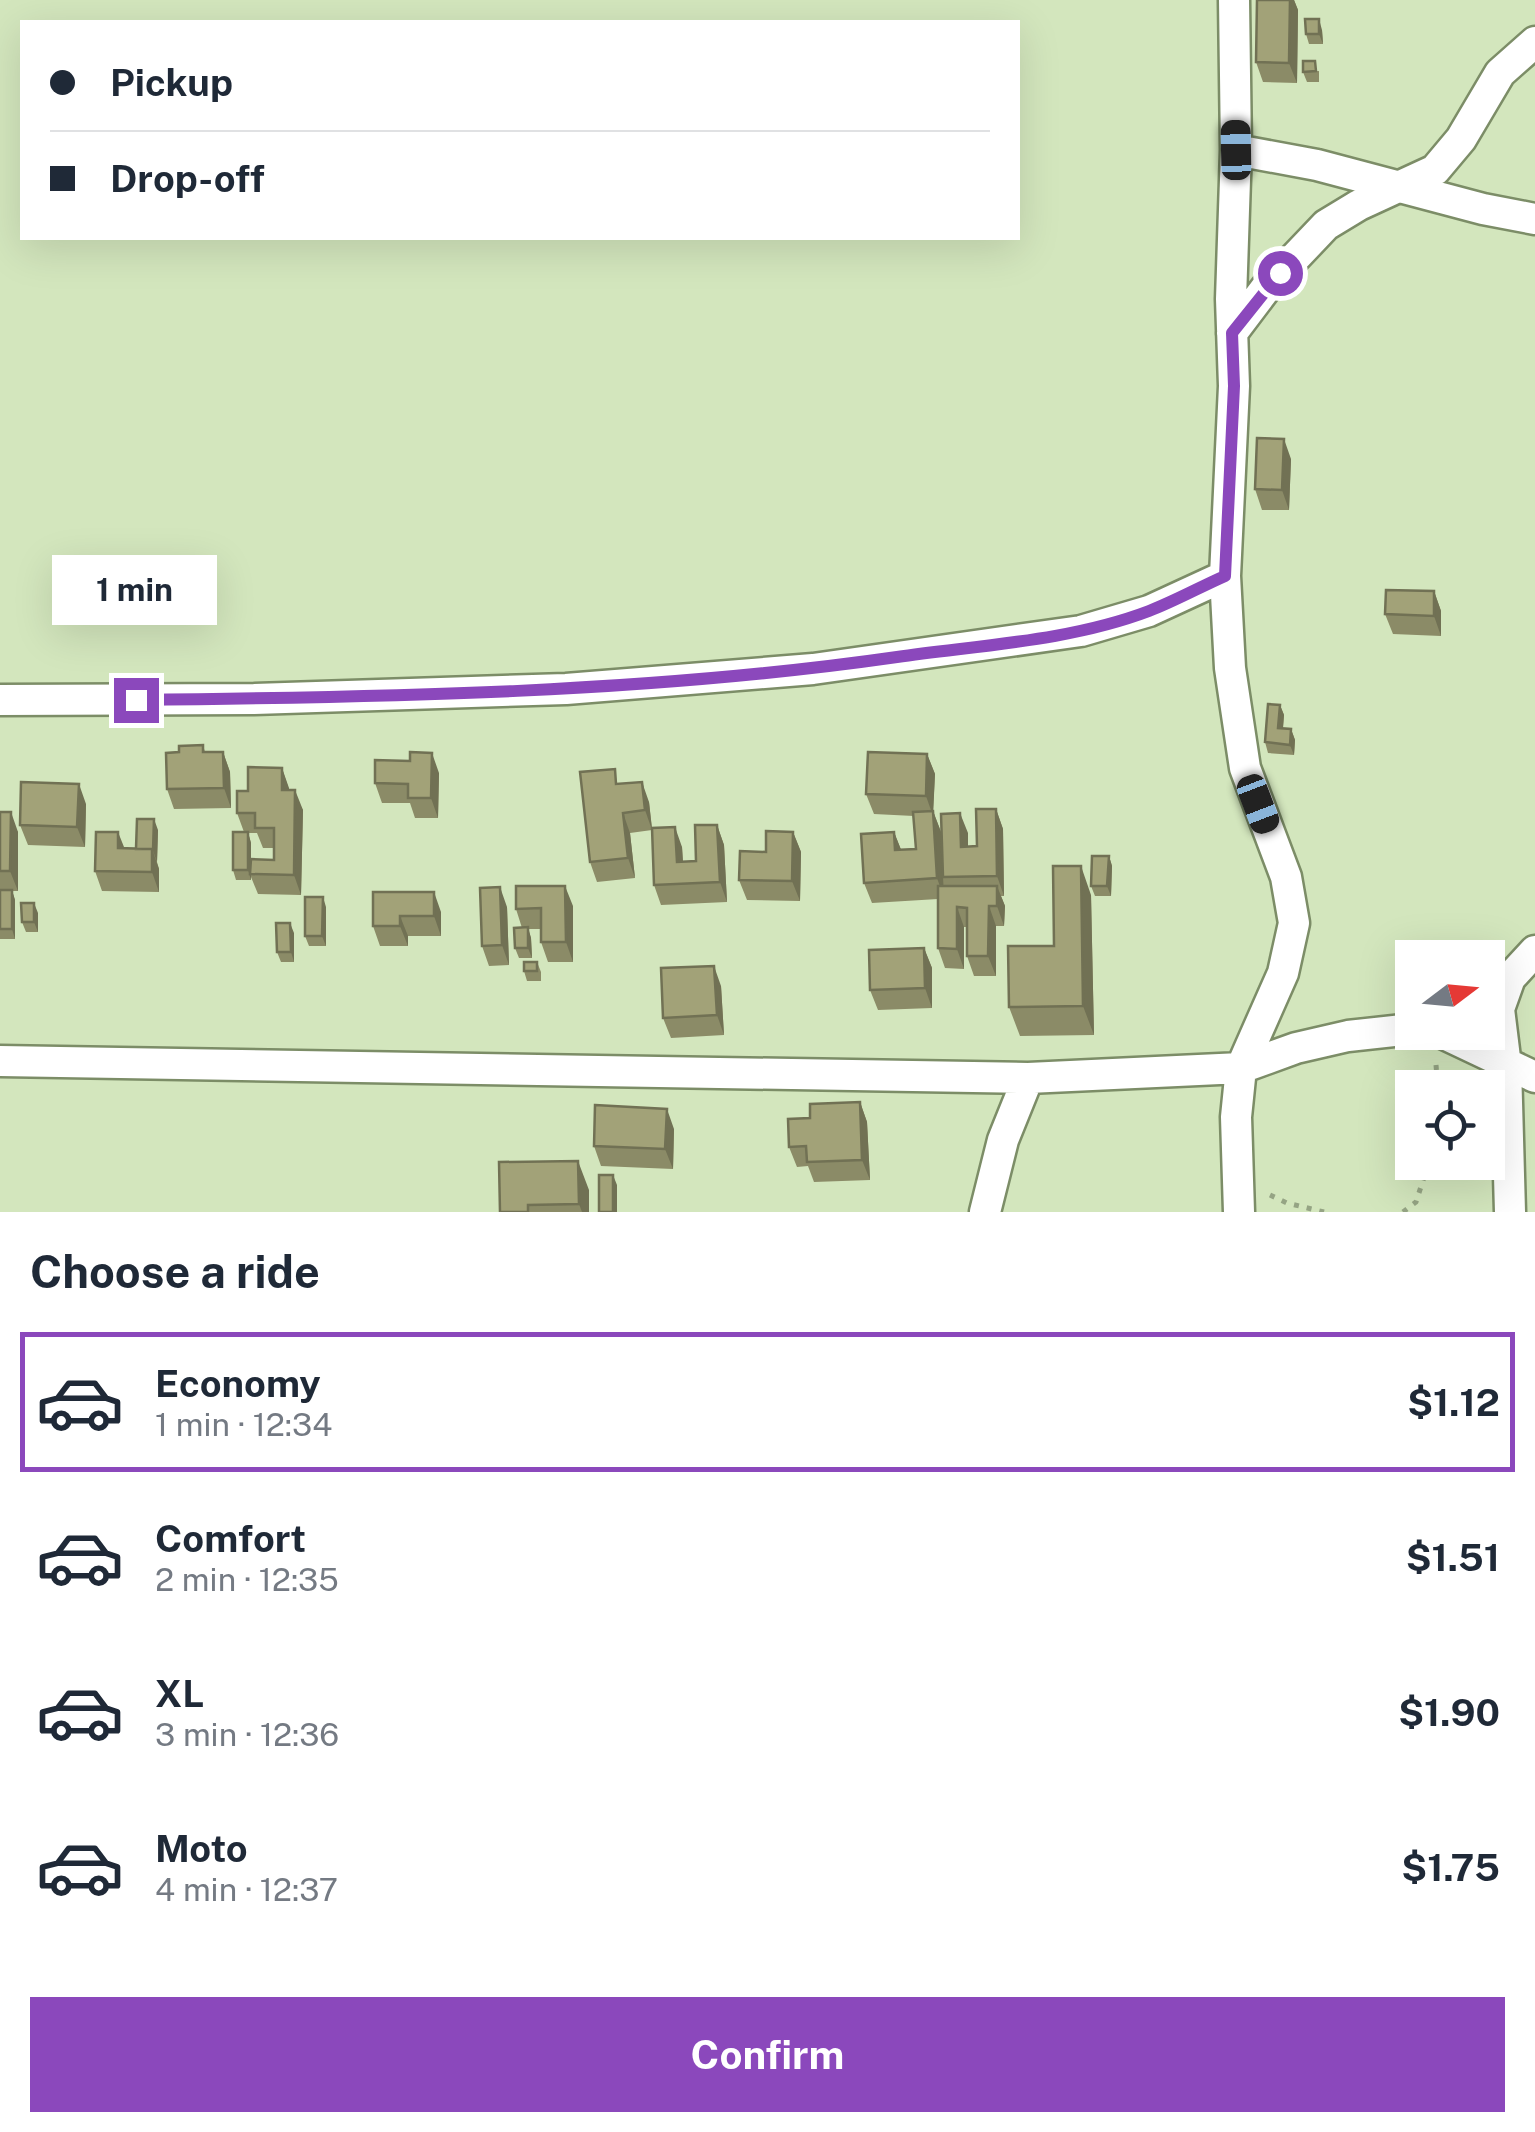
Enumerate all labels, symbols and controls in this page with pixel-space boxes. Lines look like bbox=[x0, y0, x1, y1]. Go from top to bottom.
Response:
text: Pickup bbox=[110, 60, 233, 105]
car bbox=[1220, 120, 1252, 180]
text: Drop-off bbox=[110, 156, 265, 201]
route start bbox=[1258, 251, 1303, 296]
callout: 1 min bbox=[54, 555, 218, 625]
text: 1 min bbox=[96, 571, 173, 608]
route end bbox=[114, 678, 159, 723]
car bbox=[1233, 771, 1283, 837]
north arrow bbox=[1395, 940, 1505, 1050]
map controls bbox=[1395, 940, 1505, 1180]
button: locate bbox=[1395, 1070, 1505, 1180]
text: Choose a ride bbox=[30, 1245, 320, 1298]
icon: car bbox=[35, 1357, 125, 1447]
text: Economy bbox=[155, 1361, 321, 1406]
text: $1.12 bbox=[1407, 1380, 1500, 1425]
text: 1 min · 12:34 bbox=[155, 1406, 332, 1443]
icon: car bbox=[35, 1512, 125, 1602]
text: Comfort bbox=[155, 1516, 306, 1561]
text: $1.51 bbox=[1406, 1535, 1500, 1580]
text: 2 min · 12:35 bbox=[155, 1561, 339, 1598]
icon: car bbox=[35, 1667, 125, 1757]
text: XL bbox=[155, 1671, 204, 1716]
text: $1.90 bbox=[1398, 1690, 1500, 1735]
text: 3 min · 12:36 bbox=[155, 1716, 339, 1753]
icon: car bbox=[35, 1822, 125, 1912]
text: Moto bbox=[155, 1826, 248, 1871]
text: $1.75 bbox=[1401, 1845, 1500, 1890]
text: 4 min · 12:37 bbox=[155, 1871, 338, 1908]
button: Confirm bbox=[30, 1997, 1505, 2112]

